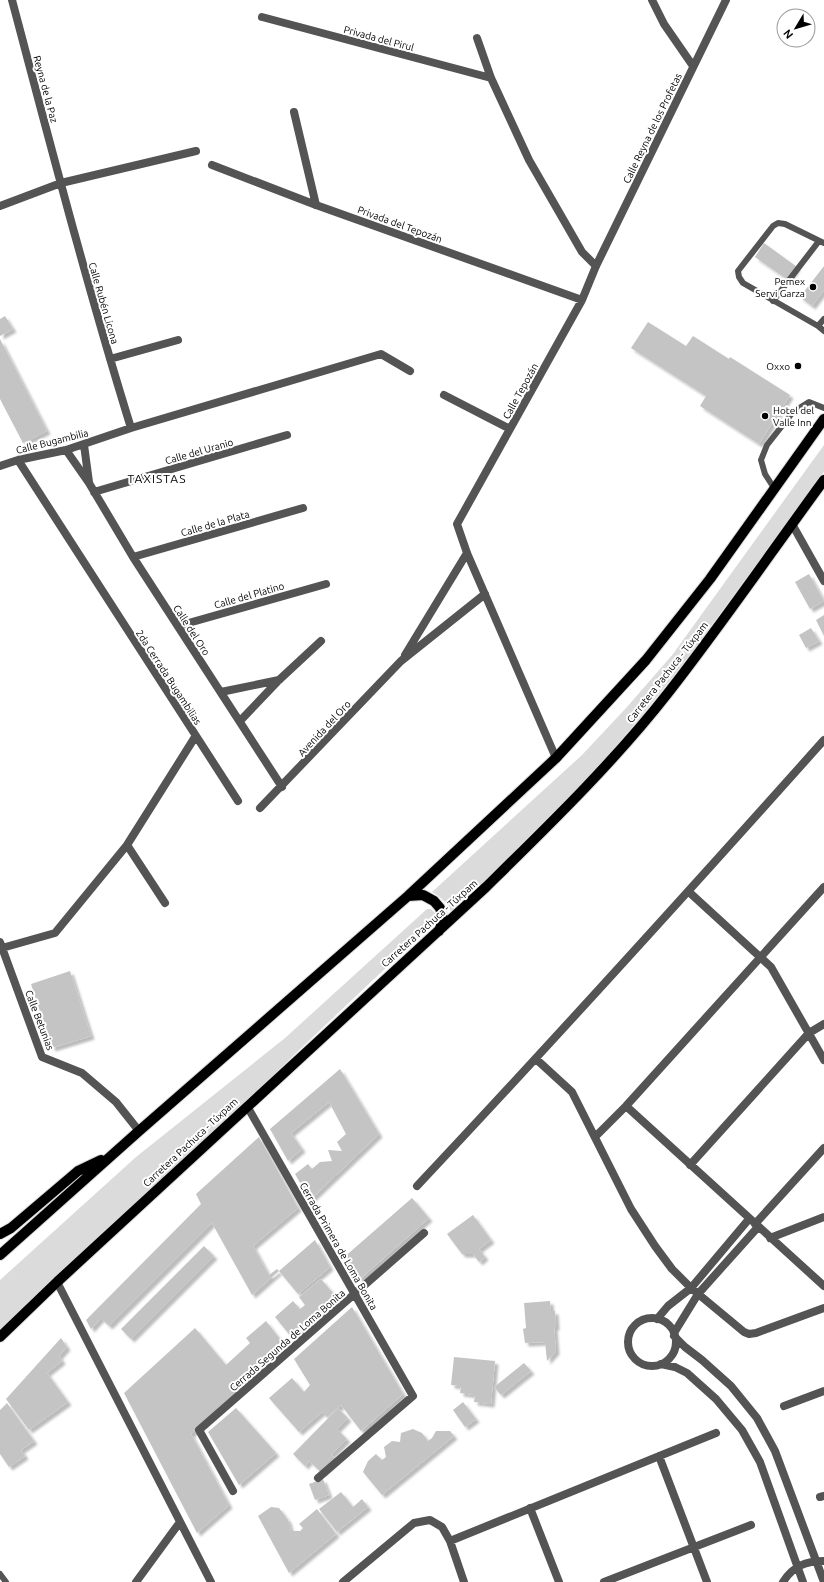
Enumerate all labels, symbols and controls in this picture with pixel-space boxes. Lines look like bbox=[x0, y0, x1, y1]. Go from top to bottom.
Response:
north arrow bbox=[776, 8, 816, 48]
street label: Privada del Pirul bbox=[343, 24, 416, 53]
text: N bbox=[781, 27, 795, 41]
street label: Reyna de la Paz bbox=[31, 54, 60, 124]
street label: Calle Reyna de los Profetas bbox=[621, 71, 684, 185]
street label: Privada del Tepozán bbox=[356, 204, 444, 245]
street label: Calle Rubén Licona bbox=[87, 261, 120, 345]
place label: Pemex Servi Garza bbox=[755, 276, 805, 299]
marker: Pemex Servi Garza bbox=[808, 282, 818, 292]
street label: Calle Tepozán bbox=[501, 361, 540, 421]
place label: Oxxo bbox=[766, 361, 790, 372]
marker: Oxxo bbox=[793, 361, 803, 371]
place label: Hotel del Valle Inn bbox=[773, 405, 815, 428]
marker: Hotel del Valle Inn bbox=[760, 411, 770, 421]
street label: Calle Bugambilia bbox=[15, 427, 90, 456]
street label: Calle del Uranio bbox=[164, 436, 235, 466]
district label: TAXISTAS bbox=[127, 472, 187, 485]
street label: Calle de la Plata bbox=[180, 508, 251, 539]
street label: Calle del Platino bbox=[213, 580, 286, 611]
street label: Calle del Oro bbox=[171, 603, 212, 658]
street label: Carretera Pachuca - Túxpam bbox=[625, 620, 710, 725]
street label: 2da Cerrada Bugambilias bbox=[134, 628, 203, 727]
street label: Avenida del Oro bbox=[296, 698, 353, 758]
street label: Carretera Pachuca - Túxpam bbox=[379, 877, 479, 969]
street label: Calle Betunias bbox=[23, 989, 56, 1052]
street label: Carretera Pachuca - Túxpam bbox=[141, 1096, 240, 1189]
street label: Cerrada Primera de Loma Bonita bbox=[297, 1181, 380, 1312]
street label: Cerrada Segunda de Loma Bonita bbox=[228, 1287, 347, 1393]

